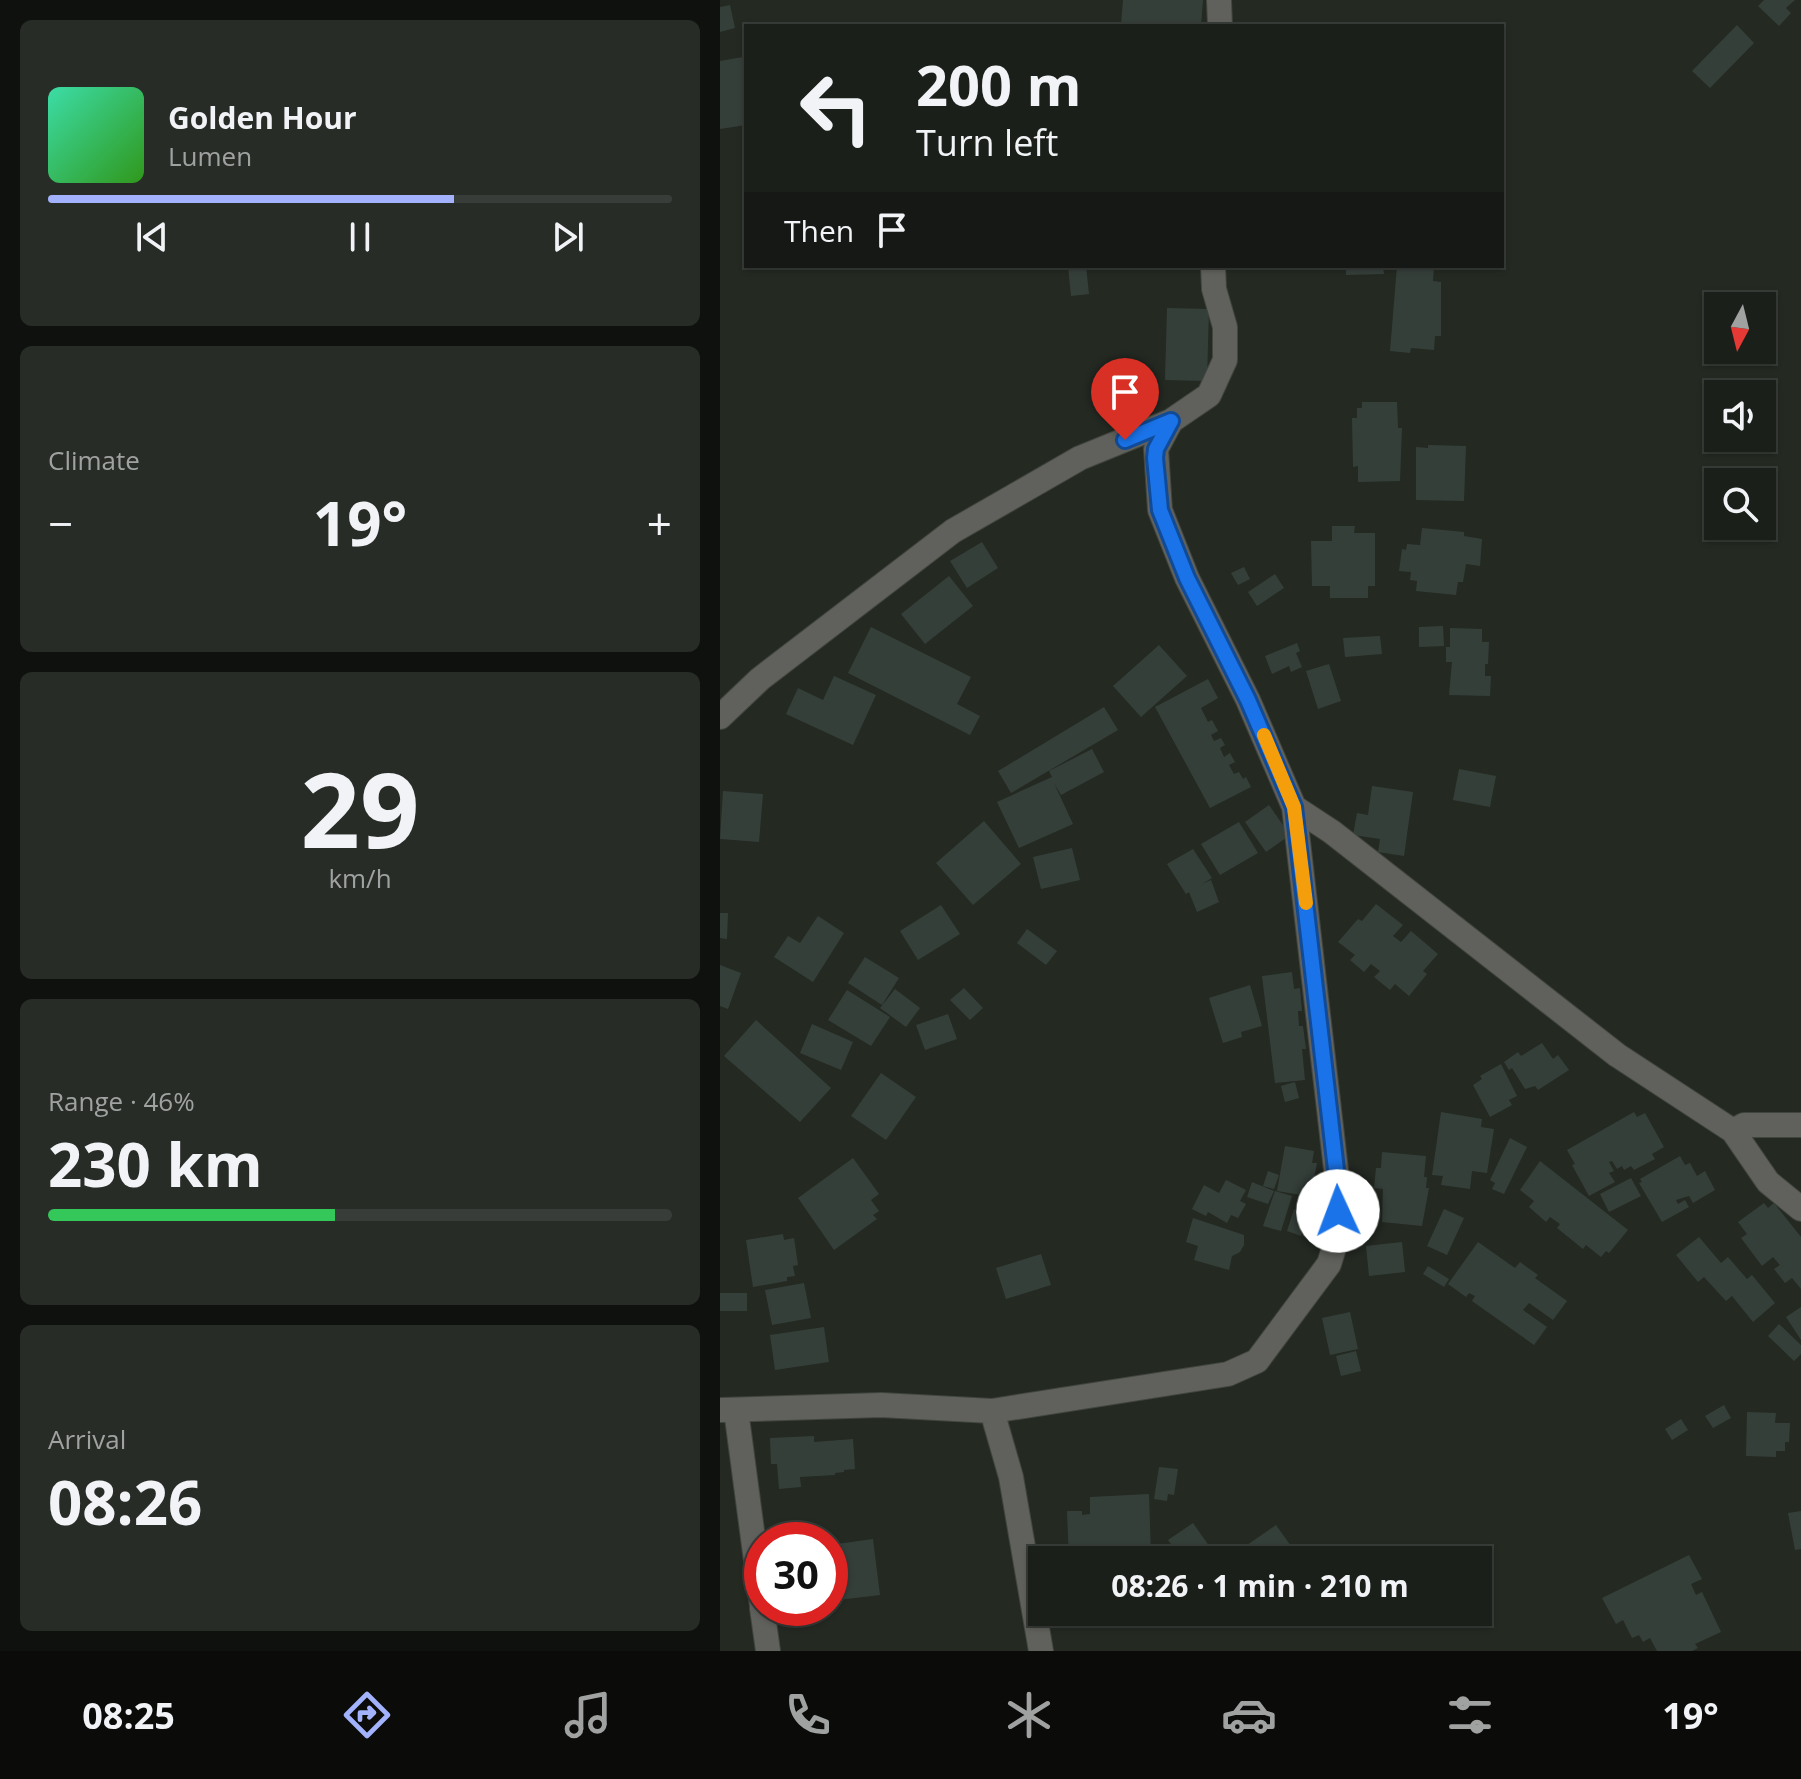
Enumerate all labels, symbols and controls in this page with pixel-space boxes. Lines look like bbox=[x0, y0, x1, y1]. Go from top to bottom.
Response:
text: 200 m bbox=[916, 46, 1082, 122]
icon: left bbox=[784, 56, 888, 160]
text: Golden Hour bbox=[168, 97, 357, 138]
text: Turn left bbox=[916, 118, 1058, 167]
text: Lumen bbox=[168, 138, 252, 174]
icon: arrive bbox=[870, 208, 914, 252]
text: Then bbox=[784, 210, 854, 251]
icon: previous bbox=[130, 215, 174, 259]
icon: pause bbox=[338, 215, 382, 259]
icon: next bbox=[546, 215, 590, 259]
north arrow bbox=[1704, 292, 1776, 364]
map controls bbox=[1704, 292, 1776, 540]
pin bbox=[1091, 358, 1159, 440]
icon: arrive bbox=[1103, 370, 1147, 414]
button: sound bbox=[1704, 380, 1776, 452]
text: Climate bbox=[48, 442, 140, 478]
button: search bbox=[1704, 468, 1776, 540]
text: 19° bbox=[313, 482, 407, 564]
text: − bbox=[48, 493, 73, 553]
text: + bbox=[647, 493, 672, 553]
text: 29 bbox=[301, 737, 419, 878]
text: km/h bbox=[328, 860, 392, 896]
text: Range · 46% bbox=[48, 1083, 195, 1119]
text: 230 km bbox=[48, 1123, 263, 1205]
position arrow bbox=[1296, 1169, 1380, 1253]
text: Arrival bbox=[48, 1421, 126, 1457]
text: 08:26 bbox=[48, 1461, 202, 1543]
speed limit sign: 30 bbox=[744, 1522, 848, 1626]
text: 08:26 · 1 min · 210 m bbox=[1111, 1565, 1409, 1606]
icon: directions bbox=[339, 1687, 395, 1743]
icon: music bbox=[560, 1687, 616, 1743]
icon: phone bbox=[780, 1687, 836, 1743]
icon: climate bbox=[1001, 1687, 1057, 1743]
icon: car bbox=[1221, 1687, 1277, 1743]
icon: filters bbox=[1442, 1687, 1498, 1743]
text: 08:25 bbox=[82, 1691, 175, 1740]
text: 19° bbox=[1662, 1691, 1719, 1740]

